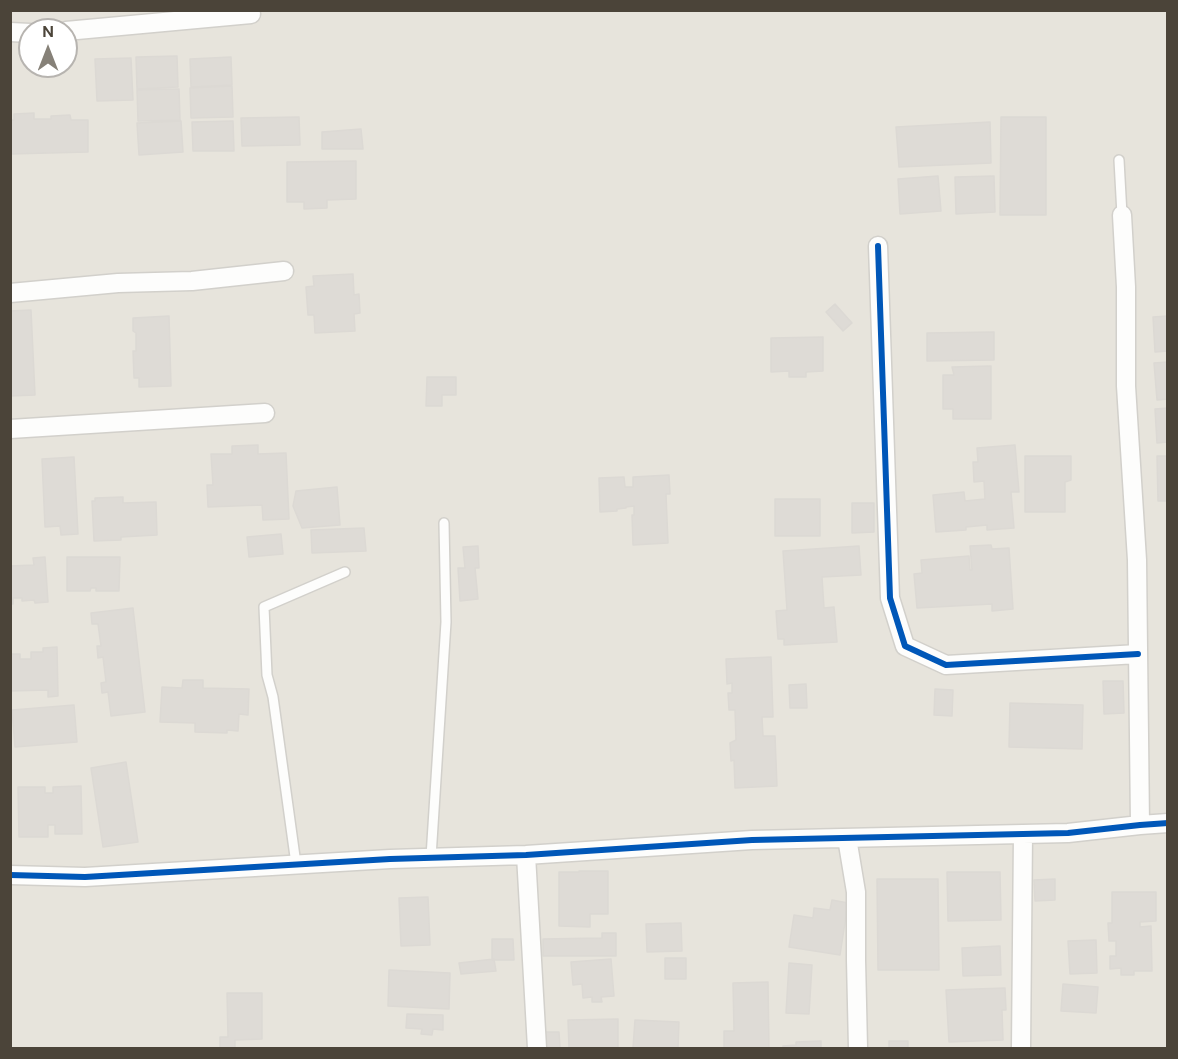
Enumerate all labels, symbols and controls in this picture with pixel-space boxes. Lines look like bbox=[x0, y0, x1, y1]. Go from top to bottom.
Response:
north arrow bbox=[18, 18, 78, 78]
text: N bbox=[42, 21, 54, 42]

